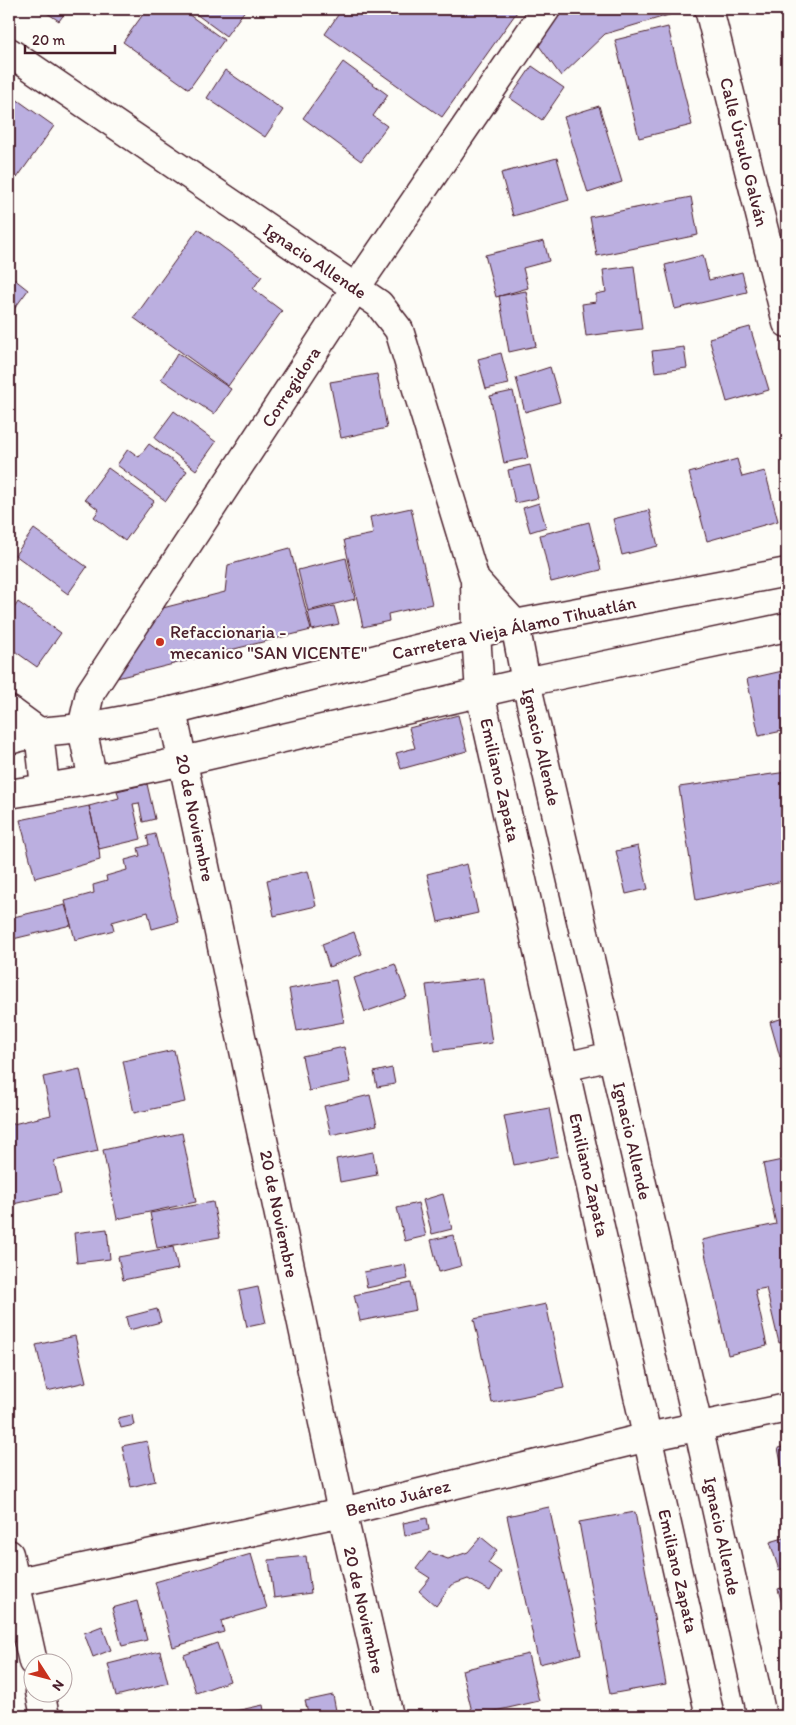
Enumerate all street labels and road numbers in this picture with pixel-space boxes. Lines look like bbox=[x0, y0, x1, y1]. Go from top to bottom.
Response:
street label: Calle Úrsulo Galván bbox=[715, 75, 773, 229]
street label: Ignacio Allende bbox=[259, 218, 371, 304]
street label: Corregidora bbox=[257, 342, 325, 432]
street label: Carretera Vieja Álamo Tihuatlán bbox=[390, 591, 638, 665]
street label: Ignacio Allende bbox=[517, 686, 565, 808]
street label: Emiliano Zapata bbox=[475, 716, 525, 845]
street label: 20 de Noviembre bbox=[171, 752, 219, 884]
street label: Ignacio Allende bbox=[608, 1080, 656, 1202]
street label: Emiliano Zapata bbox=[564, 1111, 614, 1240]
street label: 20 de Noviembre bbox=[255, 1148, 303, 1280]
street label: Benito Juárez bbox=[343, 1474, 453, 1522]
street label: Ignacio Allende bbox=[699, 1475, 745, 1597]
street label: Emiliano Zapata bbox=[653, 1507, 703, 1636]
street label: 20 de Noviembre bbox=[339, 1544, 389, 1676]

